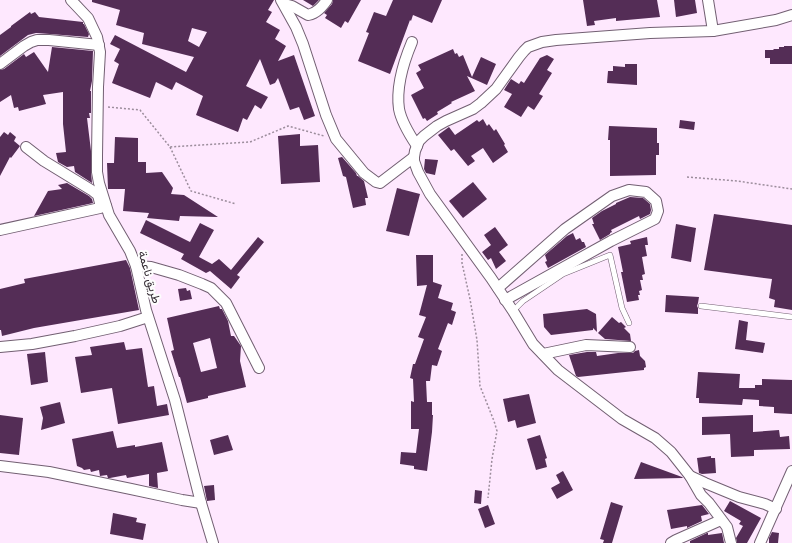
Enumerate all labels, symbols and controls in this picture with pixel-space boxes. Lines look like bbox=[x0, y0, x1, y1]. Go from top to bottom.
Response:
street label: طريق ناعمة bbox=[134, 249, 164, 306]

